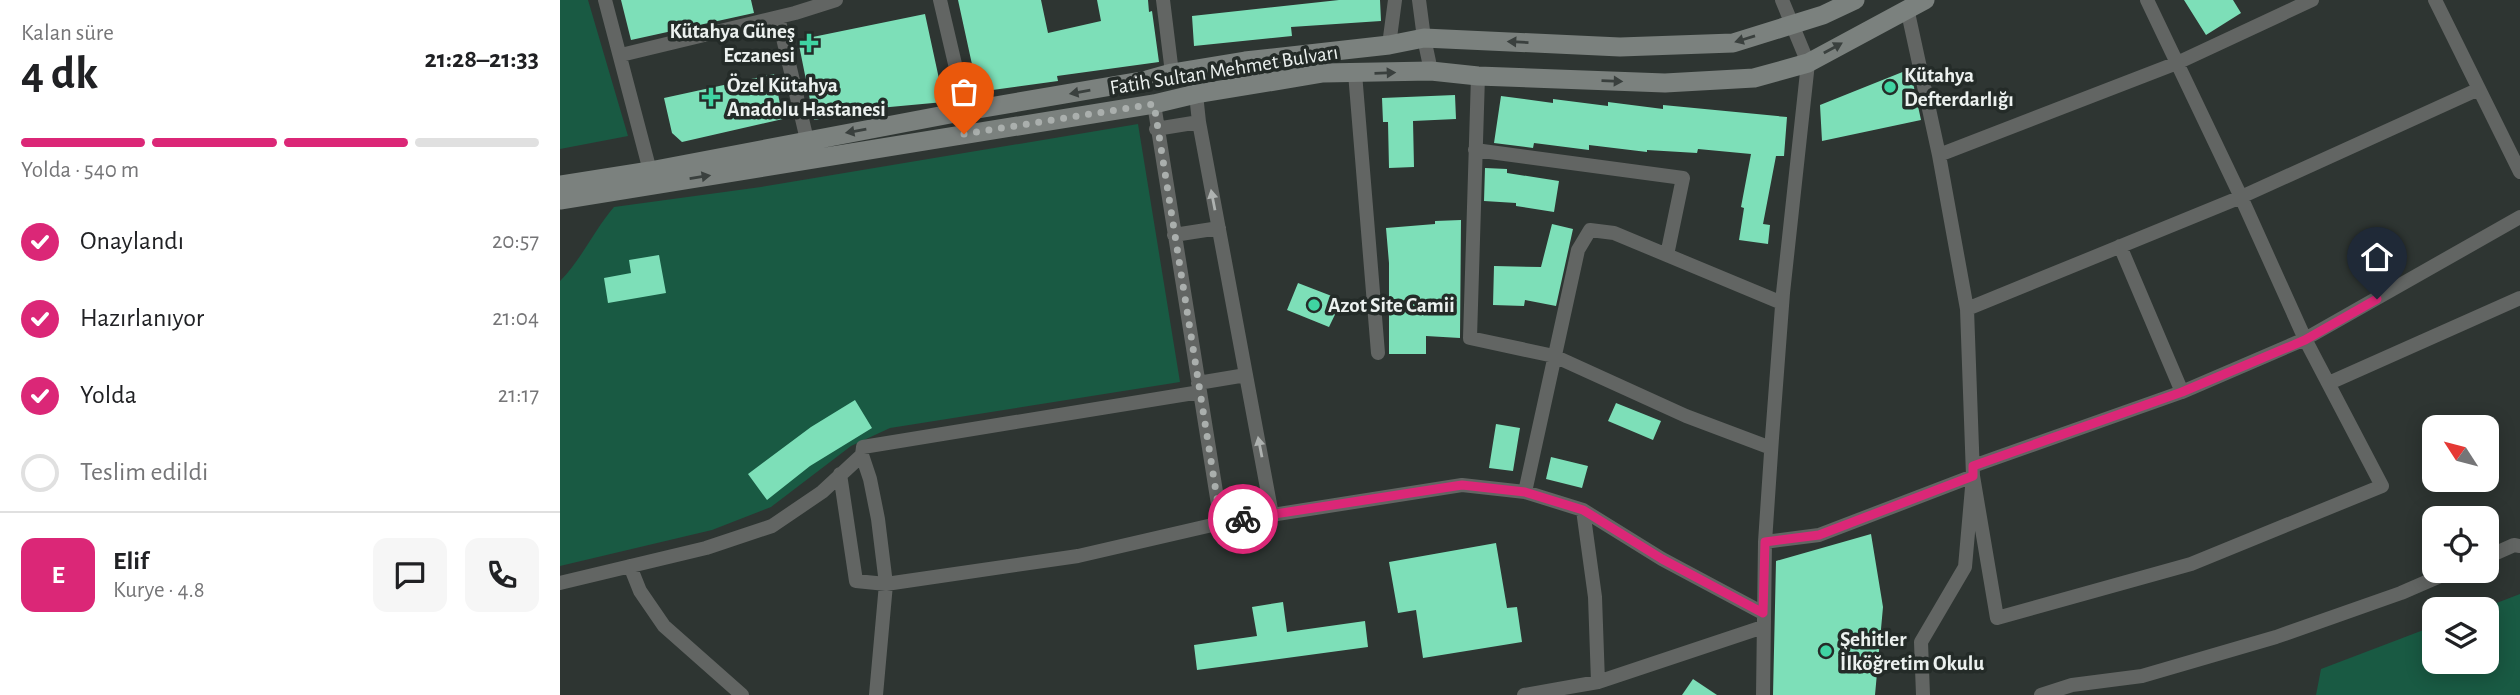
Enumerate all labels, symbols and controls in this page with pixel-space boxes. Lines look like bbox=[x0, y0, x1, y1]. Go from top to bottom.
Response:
place label: Kütahya Güneş Eczanesi bbox=[670, 21, 795, 66]
text: Kalan süre bbox=[21, 22, 114, 45]
marker: Kütahya Güneş Eczanesi bbox=[801, 35, 817, 51]
one-way arrow bbox=[1734, 35, 1755, 45]
one-way arrow bbox=[1507, 37, 1529, 48]
street label: Fatih Sultan Mehmet Bulvarı bbox=[1108, 42, 1340, 98]
one-way arrow bbox=[1824, 43, 1844, 55]
text: 21:28–21:33 bbox=[424, 46, 539, 72]
text: 4 dk bbox=[21, 51, 98, 97]
pin bbox=[934, 62, 994, 134]
place label: Kütahya Defterdarlığı bbox=[1904, 65, 2014, 110]
one-way arrow bbox=[1374, 67, 1396, 78]
place label: Özel Kütahya Anadolu Hastanesi bbox=[727, 73, 886, 120]
icon: bag bbox=[945, 73, 983, 111]
one-way arrow bbox=[1601, 76, 1623, 87]
marker: Kütahya Defterdarlığı bbox=[1882, 79, 1898, 95]
marker: Özel Kütahya Anadolu Hastanesi bbox=[701, 87, 721, 107]
one-way arrow bbox=[1069, 87, 1091, 98]
one-way arrow bbox=[845, 126, 867, 137]
text: Yolda · 540 m bbox=[21, 159, 139, 182]
one-way arrow bbox=[689, 171, 711, 182]
one-way arrow bbox=[1208, 189, 1219, 211]
icon: check bbox=[21, 223, 59, 261]
pin bbox=[2347, 227, 2407, 299]
text: Onaylandı bbox=[80, 228, 184, 254]
text: 20:57 bbox=[492, 230, 539, 253]
icon: home bbox=[2358, 238, 2396, 276]
place label: Azot Site Camii bbox=[1328, 295, 1455, 316]
marker: Azot Site Camii bbox=[1306, 297, 1322, 313]
icon: check bbox=[21, 300, 59, 338]
text: Hazırlanıyor bbox=[80, 305, 204, 331]
text: 21:04 bbox=[492, 307, 539, 330]
icon: check bbox=[21, 377, 59, 415]
text: Yolda bbox=[80, 382, 137, 408]
text: 21:17 bbox=[498, 384, 539, 407]
north arrow bbox=[2422, 415, 2499, 492]
map controls bbox=[2422, 415, 2499, 674]
one-way arrow bbox=[1254, 436, 1265, 458]
text: Teslim edildi bbox=[80, 459, 208, 485]
courier bbox=[1208, 484, 1278, 554]
icon: bike bbox=[1224, 500, 1262, 538]
button: locate bbox=[2422, 506, 2499, 583]
button: chat bbox=[373, 538, 447, 612]
button: phone bbox=[465, 538, 539, 612]
text: Elif bbox=[113, 548, 149, 574]
text: E bbox=[51, 562, 65, 588]
text: Kurye · 4.8 bbox=[113, 579, 205, 602]
button: layers bbox=[2422, 597, 2499, 674]
place label: Şehitler İlköğretim Okulu bbox=[1840, 629, 1984, 674]
marker: Şehitler İlköğretim Okulu bbox=[1818, 643, 1834, 659]

